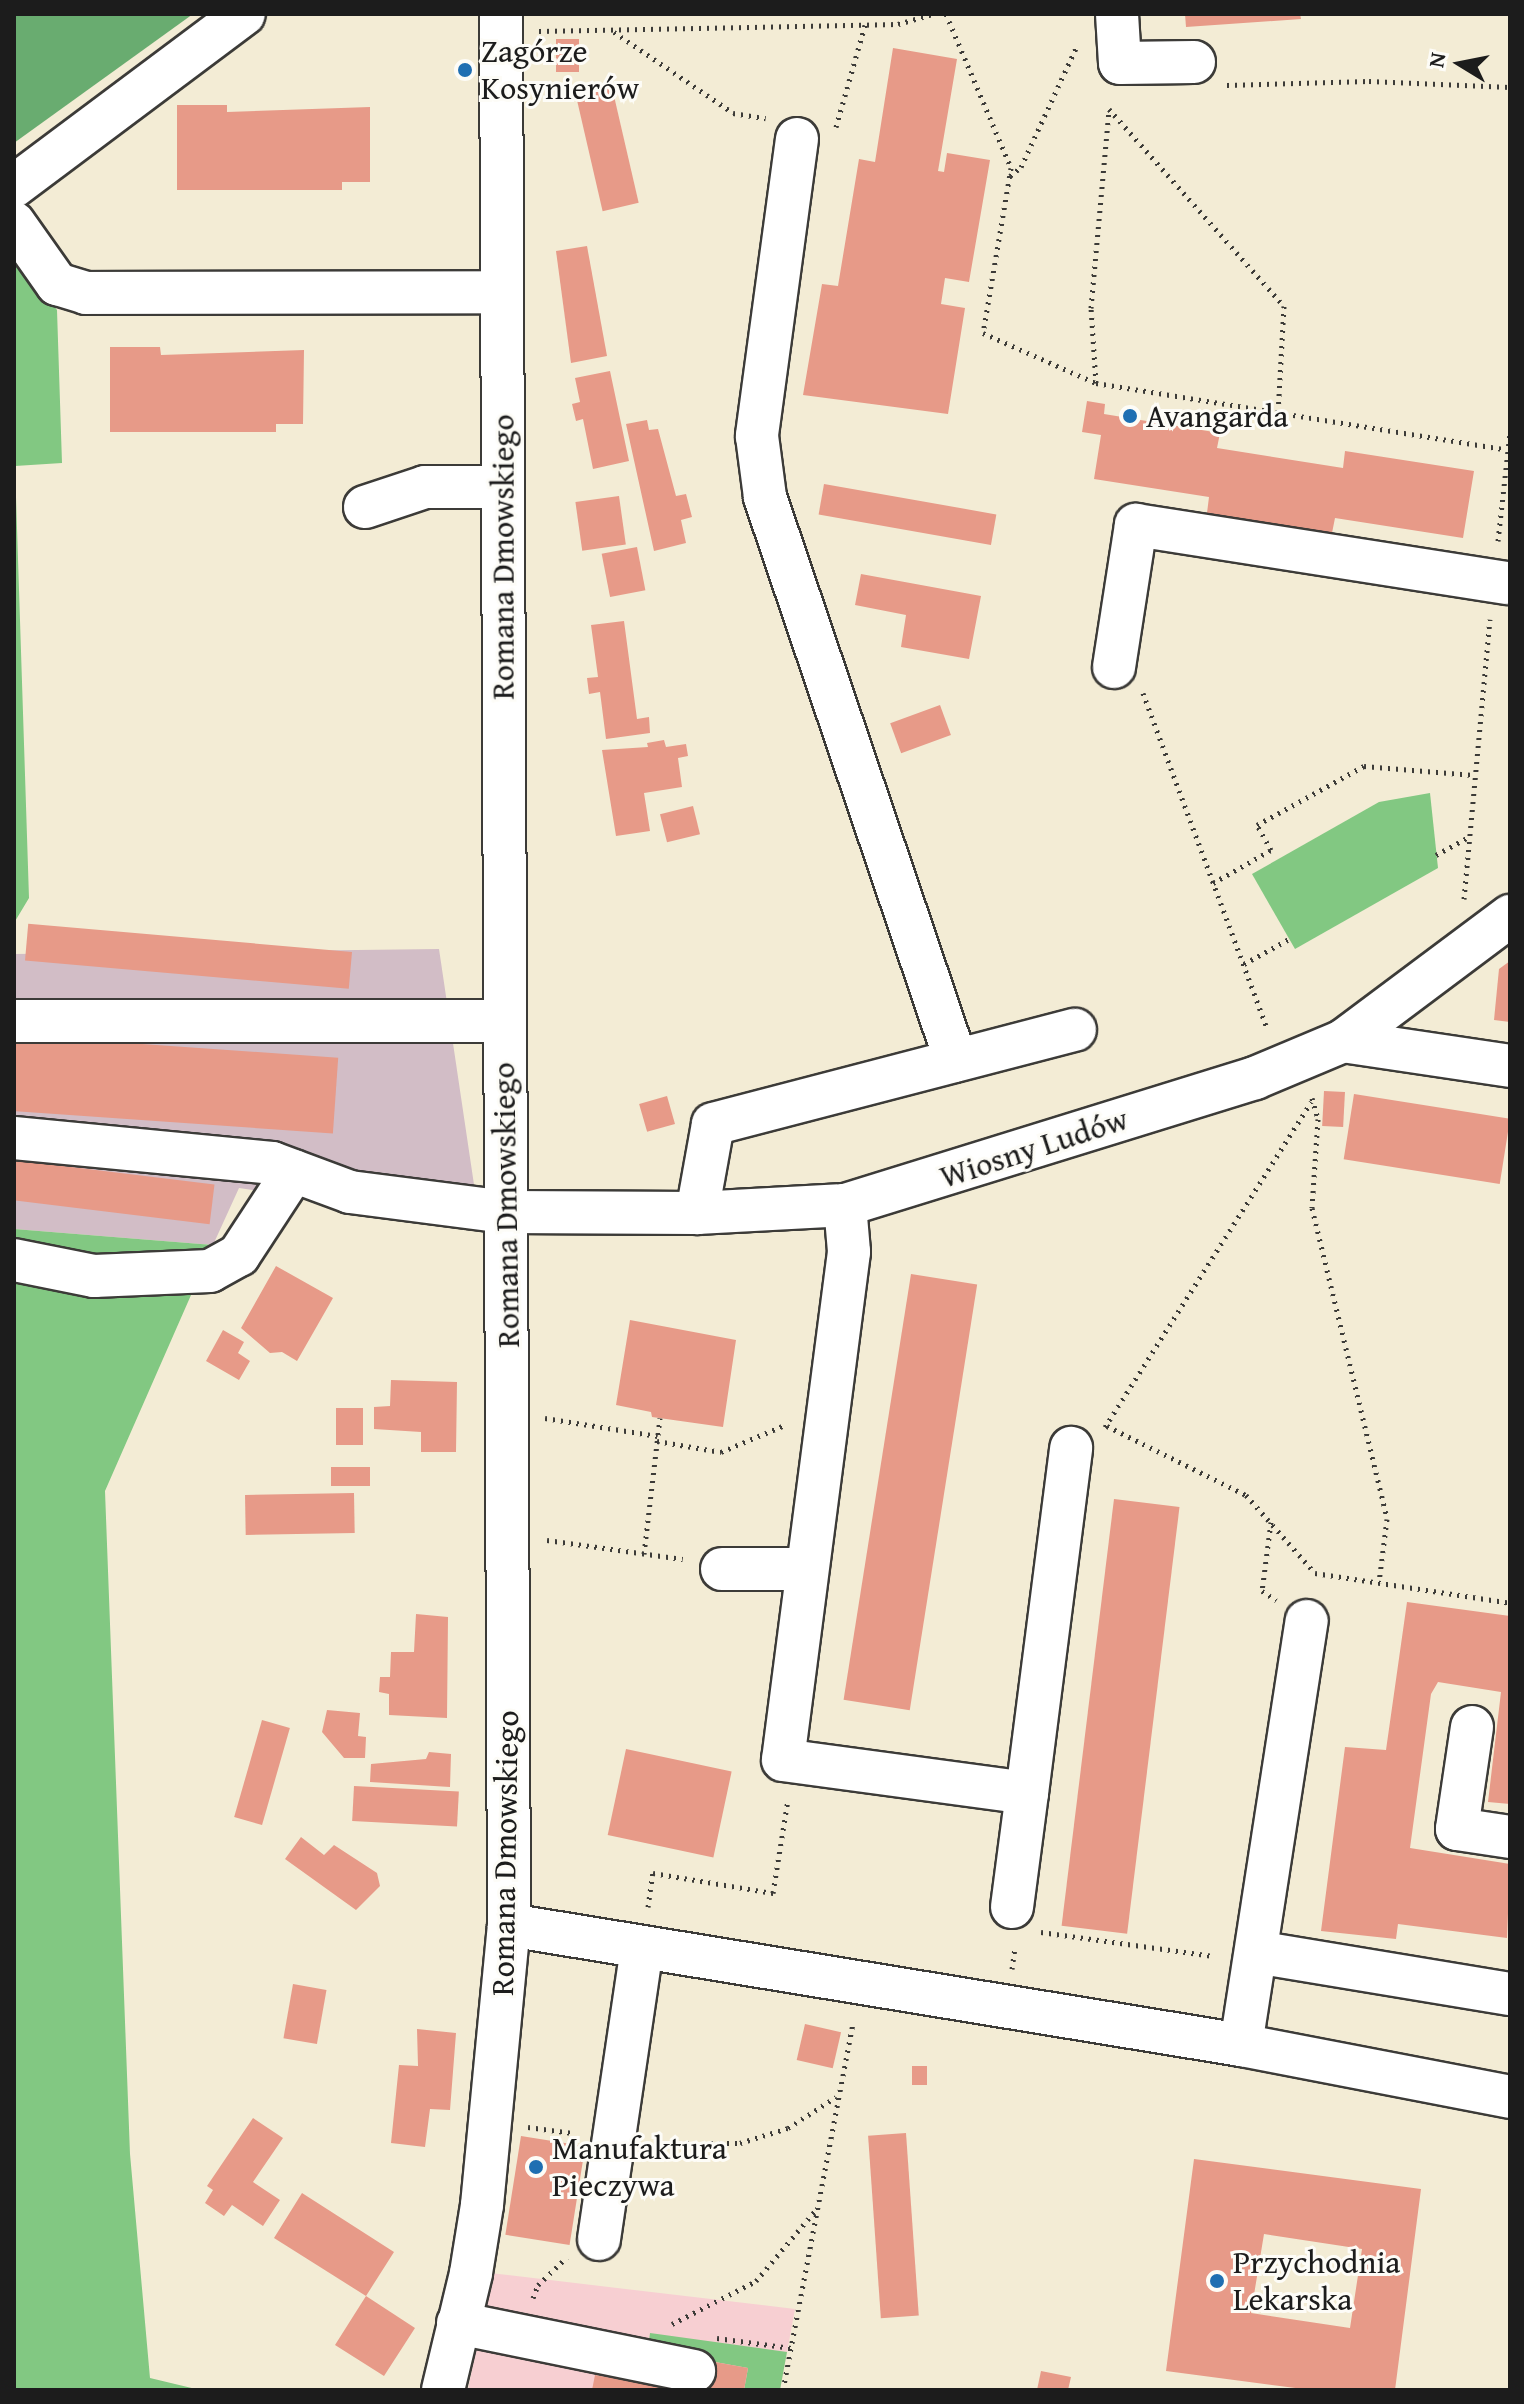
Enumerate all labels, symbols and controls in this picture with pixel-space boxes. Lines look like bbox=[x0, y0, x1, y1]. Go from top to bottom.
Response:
north arrow bbox=[1420, 24, 1500, 104]
place label: Zagórze Kosynierów bbox=[481, 33, 639, 108]
text: N bbox=[1419, 50, 1453, 70]
marker: Zagórze Kosynierów bbox=[456, 61, 474, 79]
place label: Avangarda bbox=[1146, 397, 1288, 435]
marker: Avangarda bbox=[1121, 407, 1139, 425]
street label: Romana Dmowskiego bbox=[484, 414, 522, 700]
street label: Romana Dmowskiego bbox=[484, 1062, 528, 1348]
street label: Wiosny Ludów bbox=[935, 1100, 1133, 1196]
street label: Romana Dmowskiego bbox=[483, 1710, 527, 1996]
place label: Manufaktura Pieczywa bbox=[552, 2130, 727, 2205]
marker: Manufaktura Pieczywa bbox=[527, 2158, 545, 2176]
place label: Przychodnia Lekarska bbox=[1233, 2244, 1400, 2319]
marker: Przychodnia Lekarska bbox=[1208, 2272, 1226, 2290]

